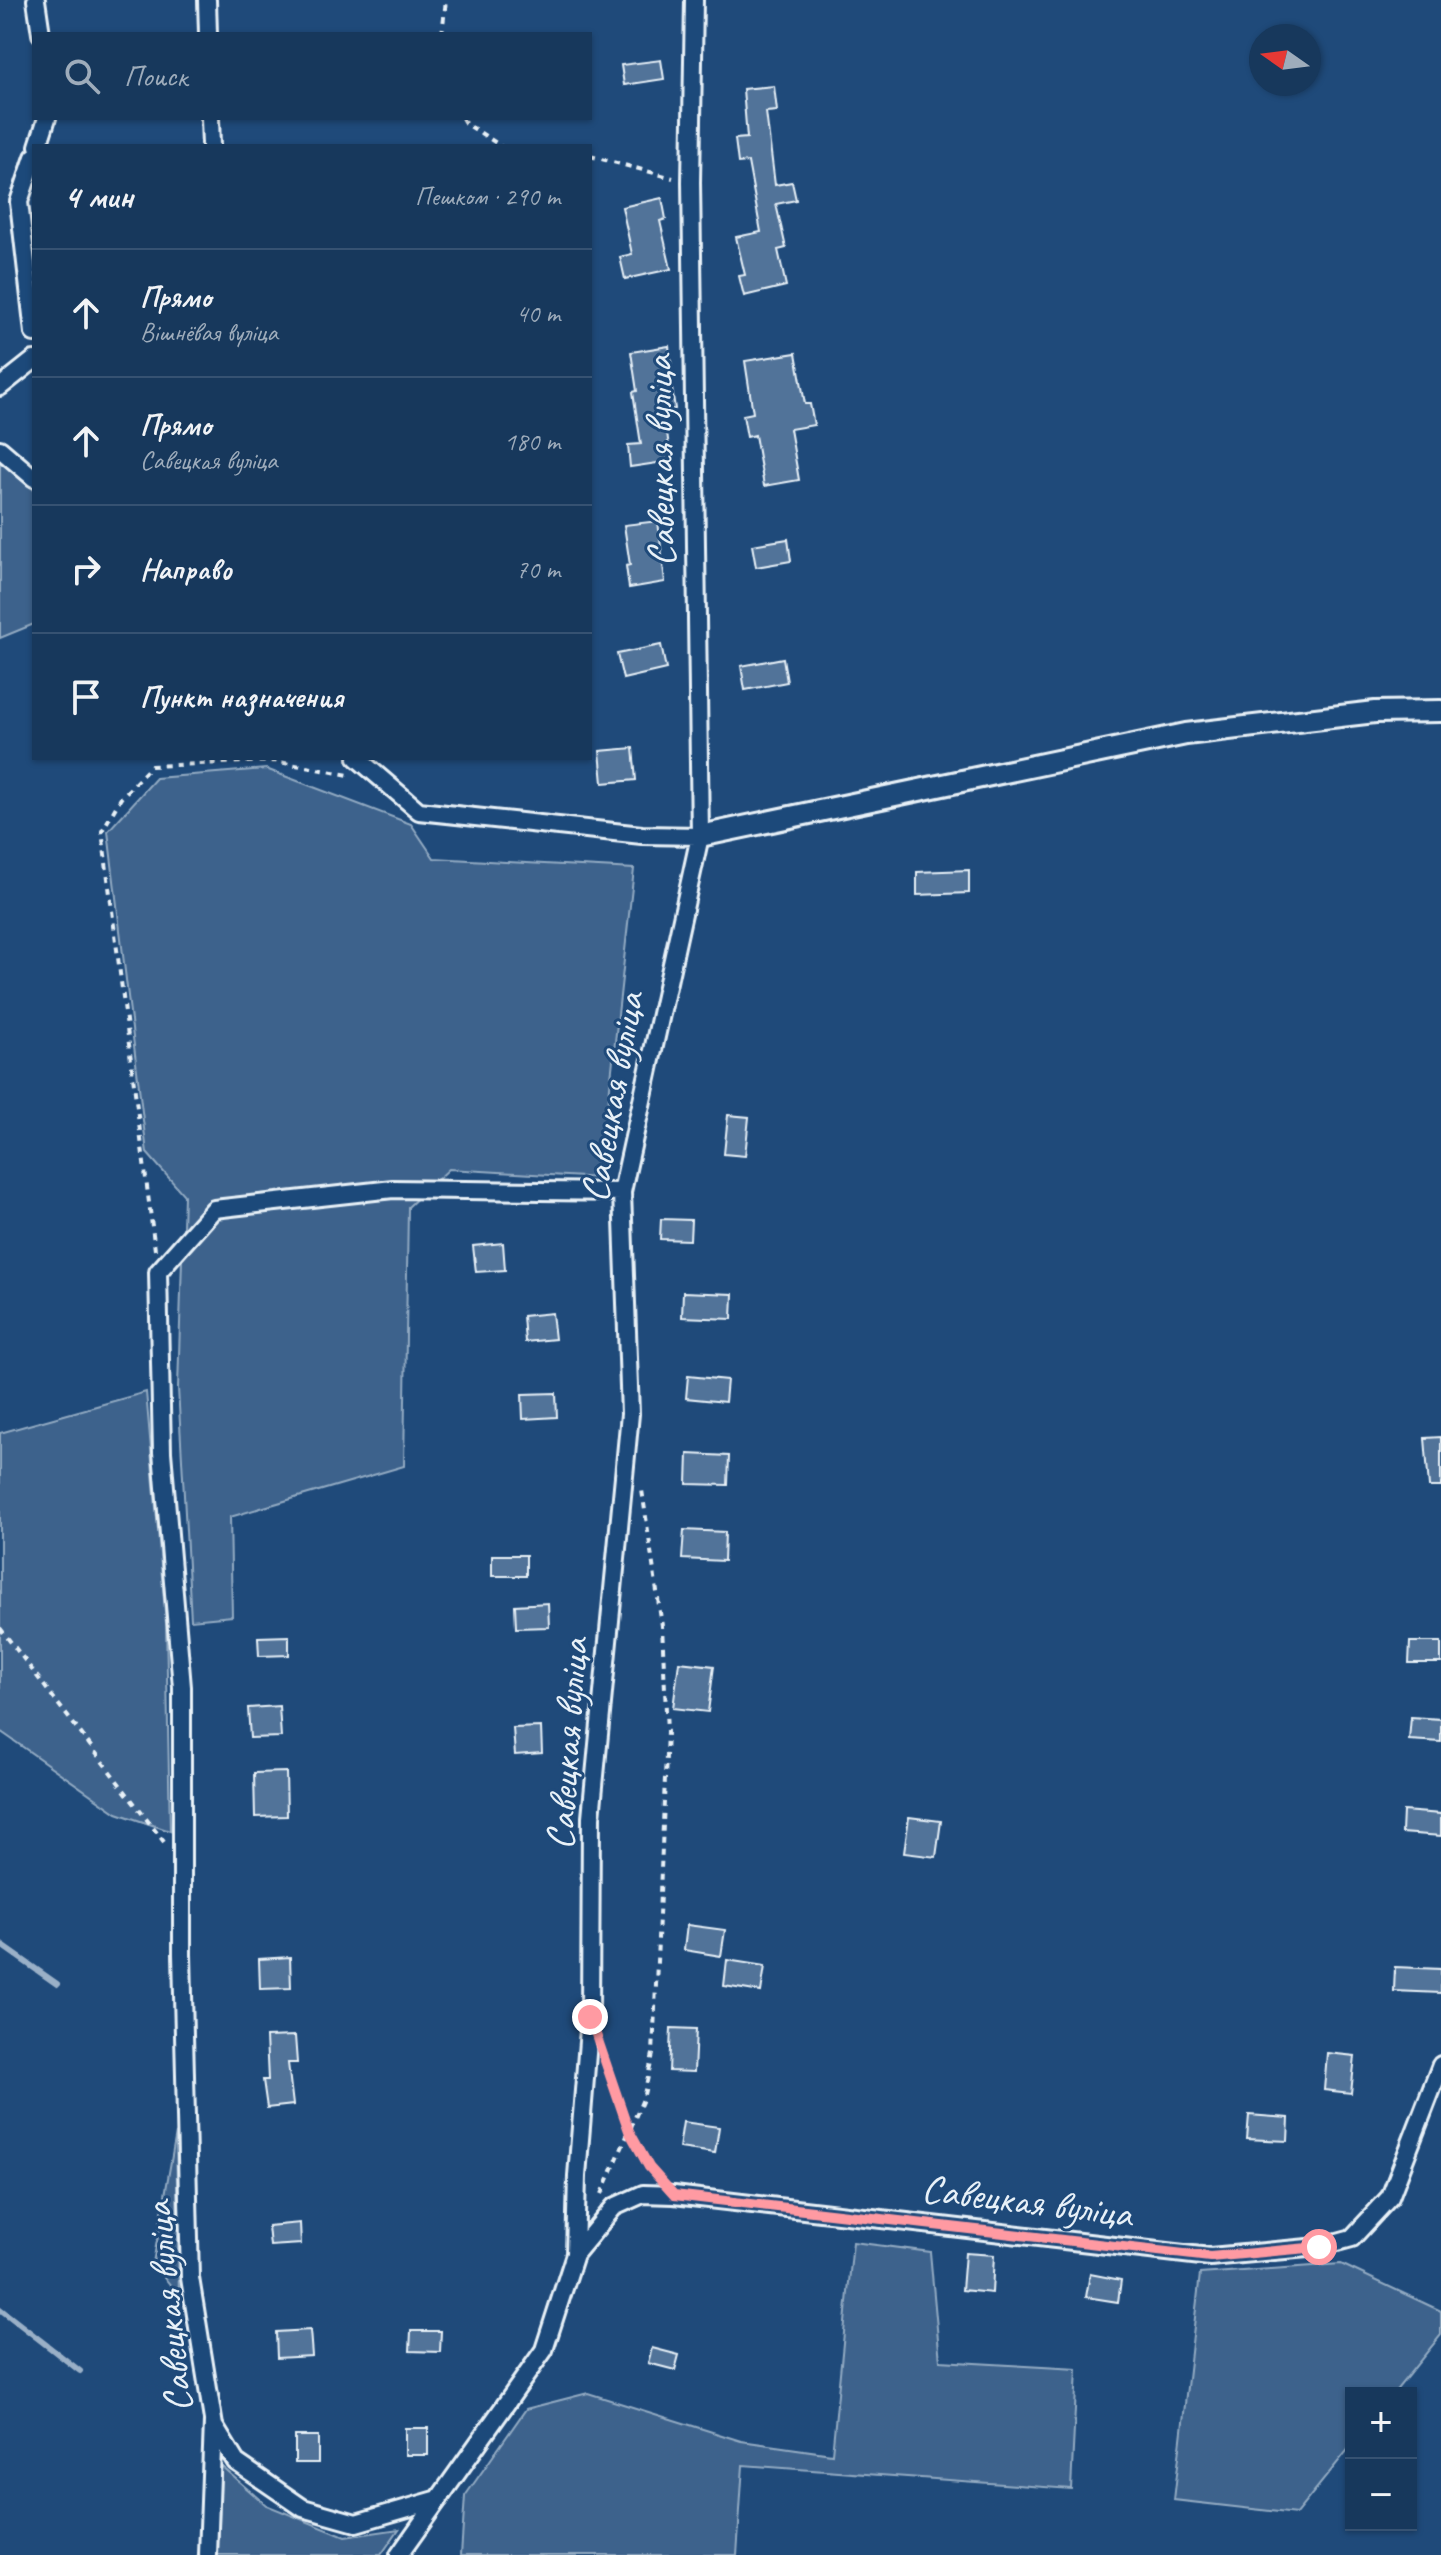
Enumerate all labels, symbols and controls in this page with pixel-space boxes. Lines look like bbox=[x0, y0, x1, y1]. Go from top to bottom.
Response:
north arrow bbox=[1249, 24, 1321, 96]
search box bbox=[32, 32, 592, 120]
icon: search bbox=[60, 54, 104, 98]
text: Поиск bbox=[124, 57, 187, 95]
text: 4 мин bbox=[64, 175, 133, 218]
text: Пешком · 290 m bbox=[415, 180, 560, 213]
text: Прямо bbox=[140, 278, 211, 316]
icon: ahead bbox=[64, 291, 108, 335]
text: 40 m bbox=[516, 297, 560, 330]
text: Вішнёвая вуліца bbox=[140, 316, 278, 349]
street label: Савецкая вуліца bbox=[633, 352, 687, 567]
text: Прямо bbox=[140, 406, 211, 444]
icon: ahead bbox=[64, 419, 108, 463]
text: 180 m bbox=[504, 425, 560, 458]
text: Савецкая вуліца bbox=[140, 444, 277, 477]
icon: right bbox=[64, 547, 108, 591]
text: Направо bbox=[140, 550, 232, 588]
text: 70 m bbox=[516, 553, 560, 586]
icon: arrive bbox=[64, 675, 108, 719]
text: Пункт назначения bbox=[140, 678, 343, 716]
street label: Савецкая вуліца bbox=[569, 986, 655, 1205]
street label: Савецкая вуліца bbox=[535, 1634, 599, 1851]
route end bbox=[572, 1999, 608, 2035]
street label: Савецкая вуліца bbox=[919, 2163, 1137, 2239]
street label: Савецкая вуліца bbox=[132, 2197, 204, 2415]
route start bbox=[1301, 2229, 1337, 2265]
map controls bbox=[1345, 2387, 1417, 2531]
button: + bbox=[1345, 2387, 1417, 2459]
button: − bbox=[1345, 2459, 1417, 2531]

